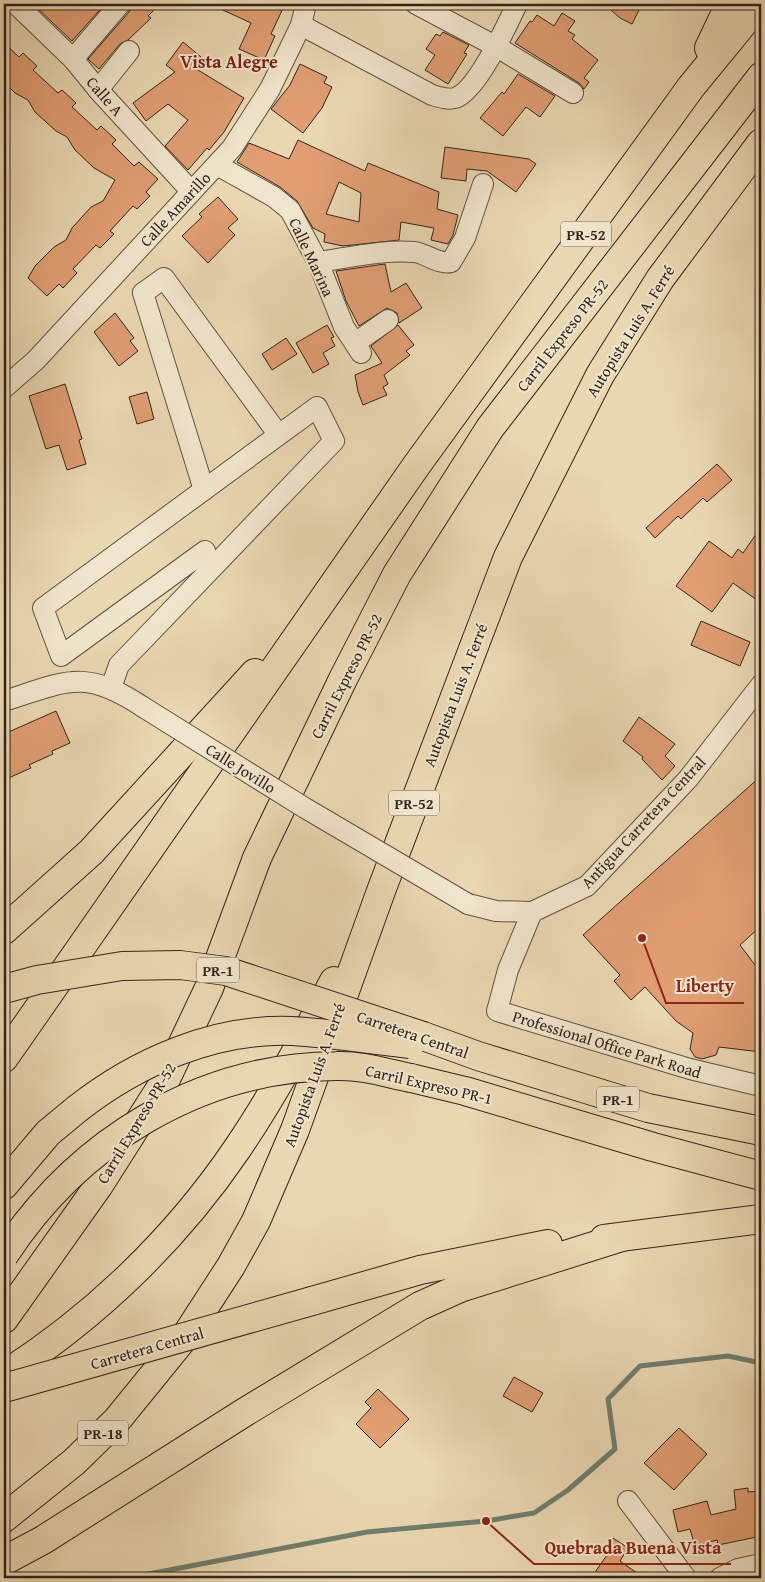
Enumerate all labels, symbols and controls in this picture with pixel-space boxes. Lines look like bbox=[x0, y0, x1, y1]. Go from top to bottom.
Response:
district label: Vista Alegre bbox=[180, 48, 278, 75]
street label: Calle A bbox=[81, 71, 129, 121]
street label: Calle Amarillo bbox=[134, 166, 216, 252]
street label: Calle Marina bbox=[283, 214, 341, 301]
road number: PR-52 bbox=[561, 222, 611, 246]
street label: Autopista Luis A. Ferré bbox=[580, 260, 680, 402]
street label: Carril Expreso PR-52 bbox=[510, 273, 614, 397]
street label: Carril Expreso PR-52 bbox=[304, 609, 388, 743]
street label: Autopista Luis A. Ferré bbox=[417, 620, 493, 770]
street label: Calle Jovillo bbox=[201, 737, 281, 799]
street label: Antigua Carretera Central bbox=[575, 750, 711, 894]
road number: PR-52 bbox=[389, 790, 439, 816]
road number: PR-1 bbox=[197, 958, 239, 982]
callout: Liberty bbox=[666, 970, 744, 1003]
text: Liberty bbox=[676, 972, 735, 999]
street label: Autopista Luis A. Ferré bbox=[277, 1000, 351, 1150]
street label: Carretera Central bbox=[354, 1004, 473, 1065]
street label: Professional Office Park Road bbox=[510, 1004, 705, 1084]
street label: Carril Expreso PR-52 bbox=[90, 1058, 182, 1188]
street label: Carril Expreso PR-1 bbox=[363, 1058, 495, 1110]
road number: PR-1 bbox=[597, 1086, 639, 1112]
street label: Carretera Central bbox=[88, 1320, 207, 1376]
road number: PR-18 bbox=[78, 1420, 128, 1446]
callout: Quebrada Buena Vista bbox=[534, 1531, 731, 1564]
text: Quebrada Buena Vista bbox=[545, 1534, 722, 1561]

